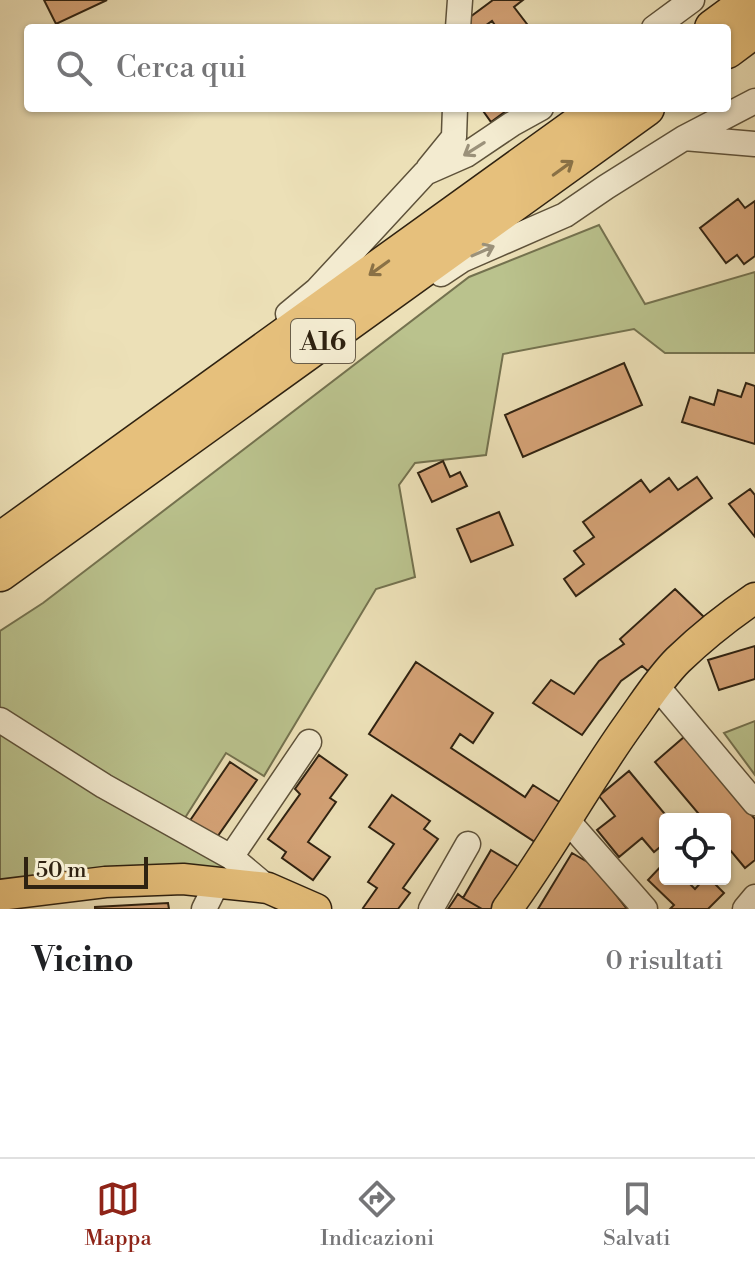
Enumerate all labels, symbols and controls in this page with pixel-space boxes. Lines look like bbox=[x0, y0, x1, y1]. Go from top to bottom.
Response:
search box bbox=[24, 24, 731, 112]
icon: search bbox=[52, 46, 96, 90]
text: Cerca qui bbox=[116, 49, 246, 87]
one-way arrow bbox=[464, 140, 486, 157]
one-way arrow bbox=[552, 159, 574, 176]
one-way arrow bbox=[470, 243, 495, 258]
one-way arrow bbox=[369, 260, 391, 276]
road number: A16 bbox=[291, 319, 355, 363]
map controls bbox=[659, 813, 731, 885]
button: locate bbox=[659, 813, 731, 885]
scale bar bbox=[24, 853, 148, 889]
text: 50 m bbox=[36, 857, 87, 884]
text: Vicino bbox=[32, 940, 134, 982]
text: 0 risultati bbox=[606, 945, 723, 977]
tab: Mappa bbox=[84, 1177, 152, 1252]
tab: Indicazioni bbox=[320, 1177, 434, 1252]
tab: Salvati bbox=[603, 1177, 671, 1252]

